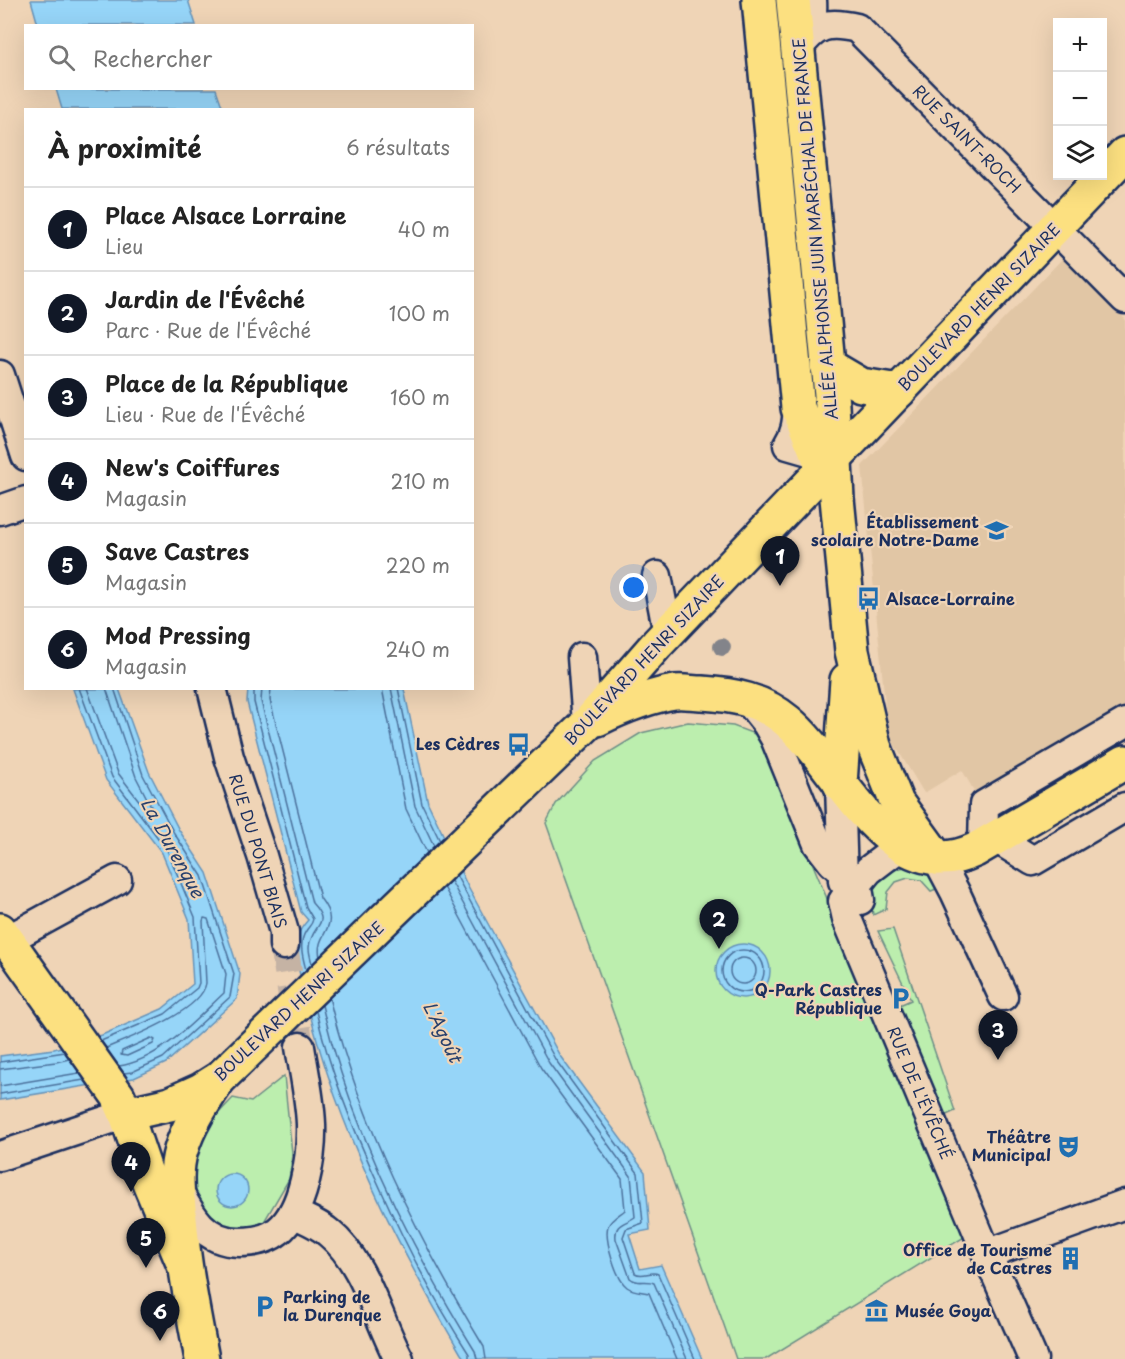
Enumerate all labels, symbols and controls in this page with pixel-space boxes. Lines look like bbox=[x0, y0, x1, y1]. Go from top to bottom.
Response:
map controls bbox=[1053, 18, 1107, 180]
button: + bbox=[1053, 18, 1107, 72]
search box bbox=[24, 24, 474, 90]
street label: ALLÉE ALPHONSE JUIN MARÉCHAL DE FRANCE bbox=[785, 37, 843, 421]
icon: search bbox=[45, 41, 78, 74]
text: Rechercher bbox=[93, 41, 212, 74]
button: − bbox=[1053, 72, 1107, 126]
street label: RUE SAINT-ROCH bbox=[908, 79, 1027, 198]
button: layers bbox=[1053, 126, 1107, 180]
text: À proximité bbox=[48, 128, 202, 167]
text: 6 résultats bbox=[346, 132, 450, 162]
text: Place Alsace Lorraine bbox=[105, 198, 346, 231]
text: 1 bbox=[63, 214, 72, 244]
text: 40 m bbox=[398, 214, 450, 244]
street label: BOULEVARD HENRI SIZAIRE bbox=[892, 217, 1065, 395]
text: Lieu bbox=[105, 231, 143, 261]
text: Jardin de l'Évêché bbox=[105, 282, 305, 315]
text: 2 bbox=[60, 298, 75, 328]
text: 100 m bbox=[389, 298, 450, 328]
text: Parc · Rue de l'Évêché bbox=[105, 315, 311, 345]
text: Place de la République bbox=[105, 366, 348, 399]
text: 3 bbox=[61, 382, 74, 412]
text: 160 m bbox=[390, 382, 450, 412]
text: Lieu · Rue de l'Évêché bbox=[105, 399, 305, 429]
text: New's Coiffures bbox=[105, 450, 280, 483]
text: 4 bbox=[61, 466, 74, 496]
text: 210 m bbox=[391, 466, 450, 496]
text: Magasin bbox=[105, 483, 187, 513]
place label: Établissement scolaire Notre-Dame bbox=[811, 509, 979, 551]
school or university icon: Établissement scolaire Notre-Dame bbox=[984, 518, 1010, 544]
text: Save Castres bbox=[105, 534, 249, 567]
pin: 1 bbox=[760, 536, 800, 586]
text: 5 bbox=[61, 550, 74, 580]
text: 220 m bbox=[386, 550, 450, 580]
text: Magasin bbox=[105, 567, 187, 597]
street label: BOULEVARD HENRI SIZAIRE bbox=[558, 569, 729, 750]
your location bbox=[619, 573, 648, 602]
bus stop icon: Alsace-Lorraine bbox=[855, 586, 881, 612]
place label: Alsace-Lorraine bbox=[886, 586, 1015, 610]
text: Mod Pressing bbox=[105, 618, 251, 651]
text: 6 bbox=[60, 634, 75, 664]
text: 240 m bbox=[385, 634, 450, 664]
text: Magasin bbox=[105, 651, 187, 681]
place label: Les Cèdres bbox=[416, 731, 500, 755]
bus stop icon: Les Cèdres bbox=[505, 731, 531, 757]
street label: RUE DU PONT BIAIS bbox=[224, 771, 294, 931]
water label: La Durenque bbox=[135, 792, 213, 903]
pin: 2 bbox=[700, 900, 738, 949]
street label: BOULEVARD HENRI SIZAIRE bbox=[208, 915, 389, 1086]
place label: Q-Park Castres République bbox=[755, 977, 882, 1019]
parking icon: Q-Park Castres République bbox=[887, 986, 913, 1012]
water label: L'Agoût bbox=[417, 996, 471, 1069]
pin: 3 bbox=[978, 1010, 1018, 1060]
street label: RUE DE L'ÉVÊCHÉ bbox=[882, 1022, 960, 1163]
place label: Théâtre Municipal bbox=[972, 1124, 1051, 1166]
theatre icon: Théâtre Municipal bbox=[1056, 1133, 1082, 1159]
pin: 4 bbox=[112, 1142, 150, 1192]
pin: 5 bbox=[126, 1218, 166, 1268]
place label: Office de Tourisme de Castres bbox=[903, 1237, 1052, 1279]
building icon: Office de Tourisme de Castres bbox=[1057, 1246, 1083, 1272]
place label: Parking de la Durenque bbox=[283, 1284, 382, 1326]
pin: 6 bbox=[140, 1292, 180, 1341]
parking icon: Parking de la Durenque bbox=[252, 1293, 278, 1319]
museum icon: Musée Goya bbox=[864, 1298, 890, 1324]
place label: Musée Goya bbox=[895, 1298, 991, 1322]

